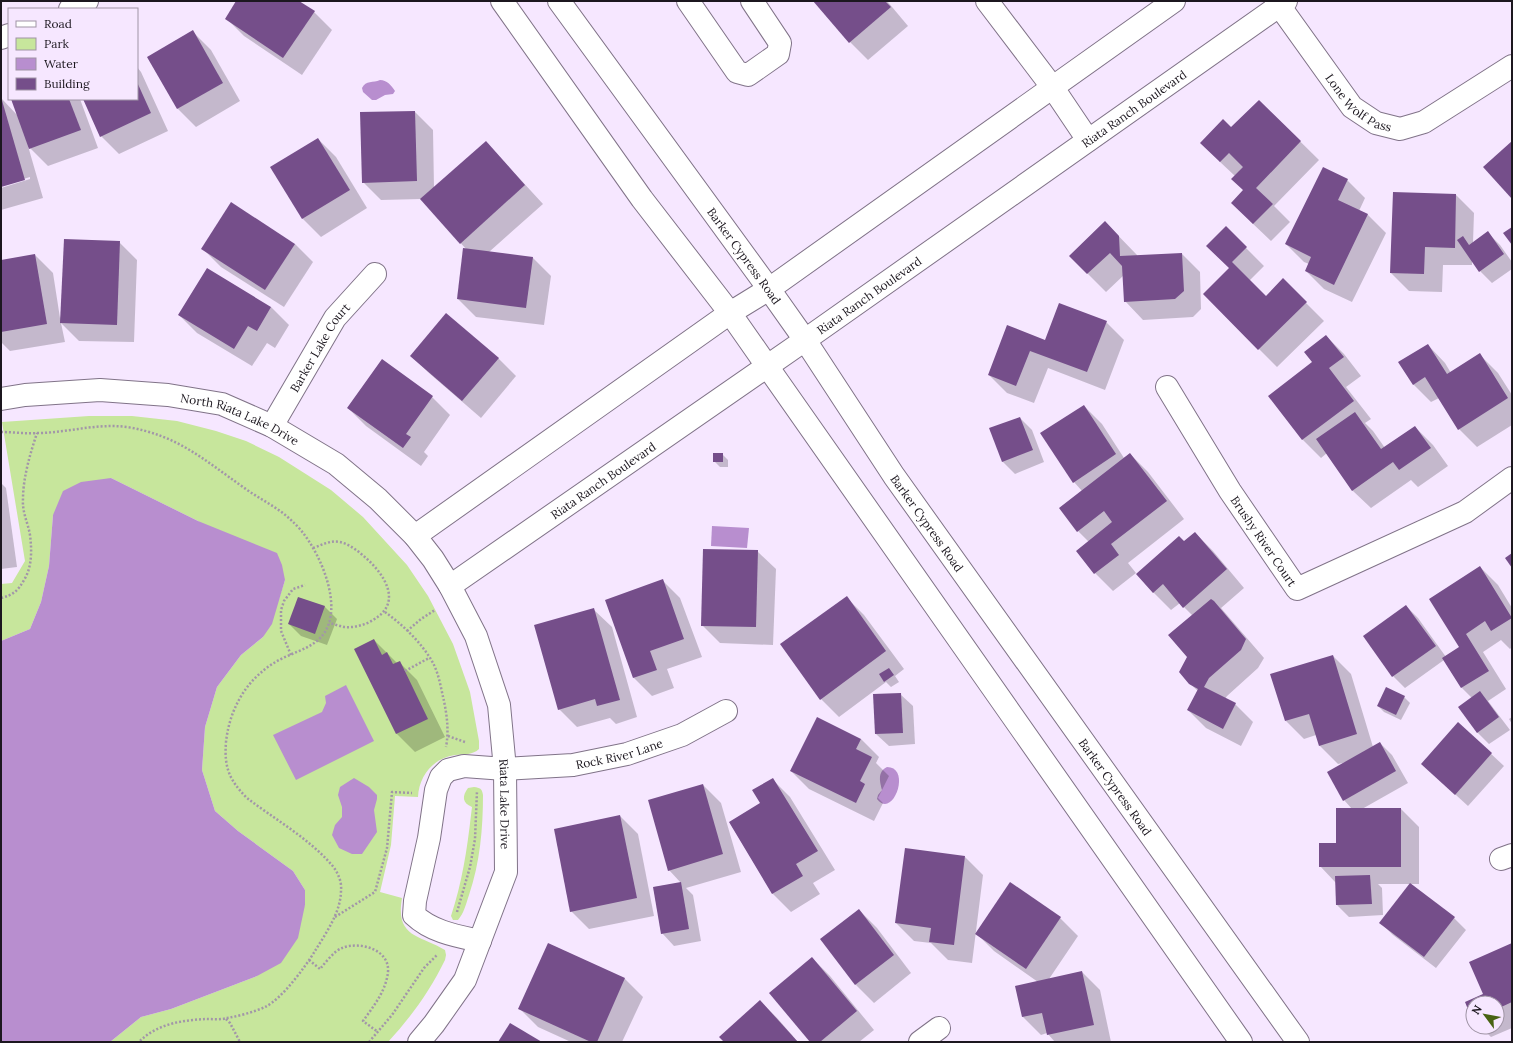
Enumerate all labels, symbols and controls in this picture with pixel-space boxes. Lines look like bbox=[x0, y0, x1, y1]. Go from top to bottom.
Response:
legend bbox=[8, 8, 138, 100]
text: Road bbox=[44, 16, 72, 31]
text: Park bbox=[44, 36, 70, 51]
text: Water bbox=[44, 56, 79, 71]
street label: Riata Ranch Boulevard bbox=[1078, 66, 1189, 150]
street label: Lone Wolf Pass bbox=[1323, 70, 1394, 134]
text: Building bbox=[44, 76, 90, 91]
street label: Barker Cypress Road bbox=[704, 204, 785, 307]
street label: Riata Ranch Boulevard bbox=[814, 253, 924, 337]
street label: Barker Lake Court bbox=[286, 299, 353, 394]
street label: North Riata Lake Drive bbox=[179, 390, 302, 448]
street label: Riata Ranch Boulevard bbox=[547, 438, 658, 522]
street label: Barker Cypress Road bbox=[888, 471, 967, 574]
street label: Brushy River Court bbox=[1228, 493, 1300, 589]
street label: Rock River Lane bbox=[574, 735, 665, 772]
street label: Barker Cypress Road bbox=[1076, 735, 1155, 838]
street label: Riata Lake Drive bbox=[497, 758, 513, 850]
north arrow bbox=[1465, 995, 1505, 1035]
text: N bbox=[1468, 1002, 1485, 1017]

